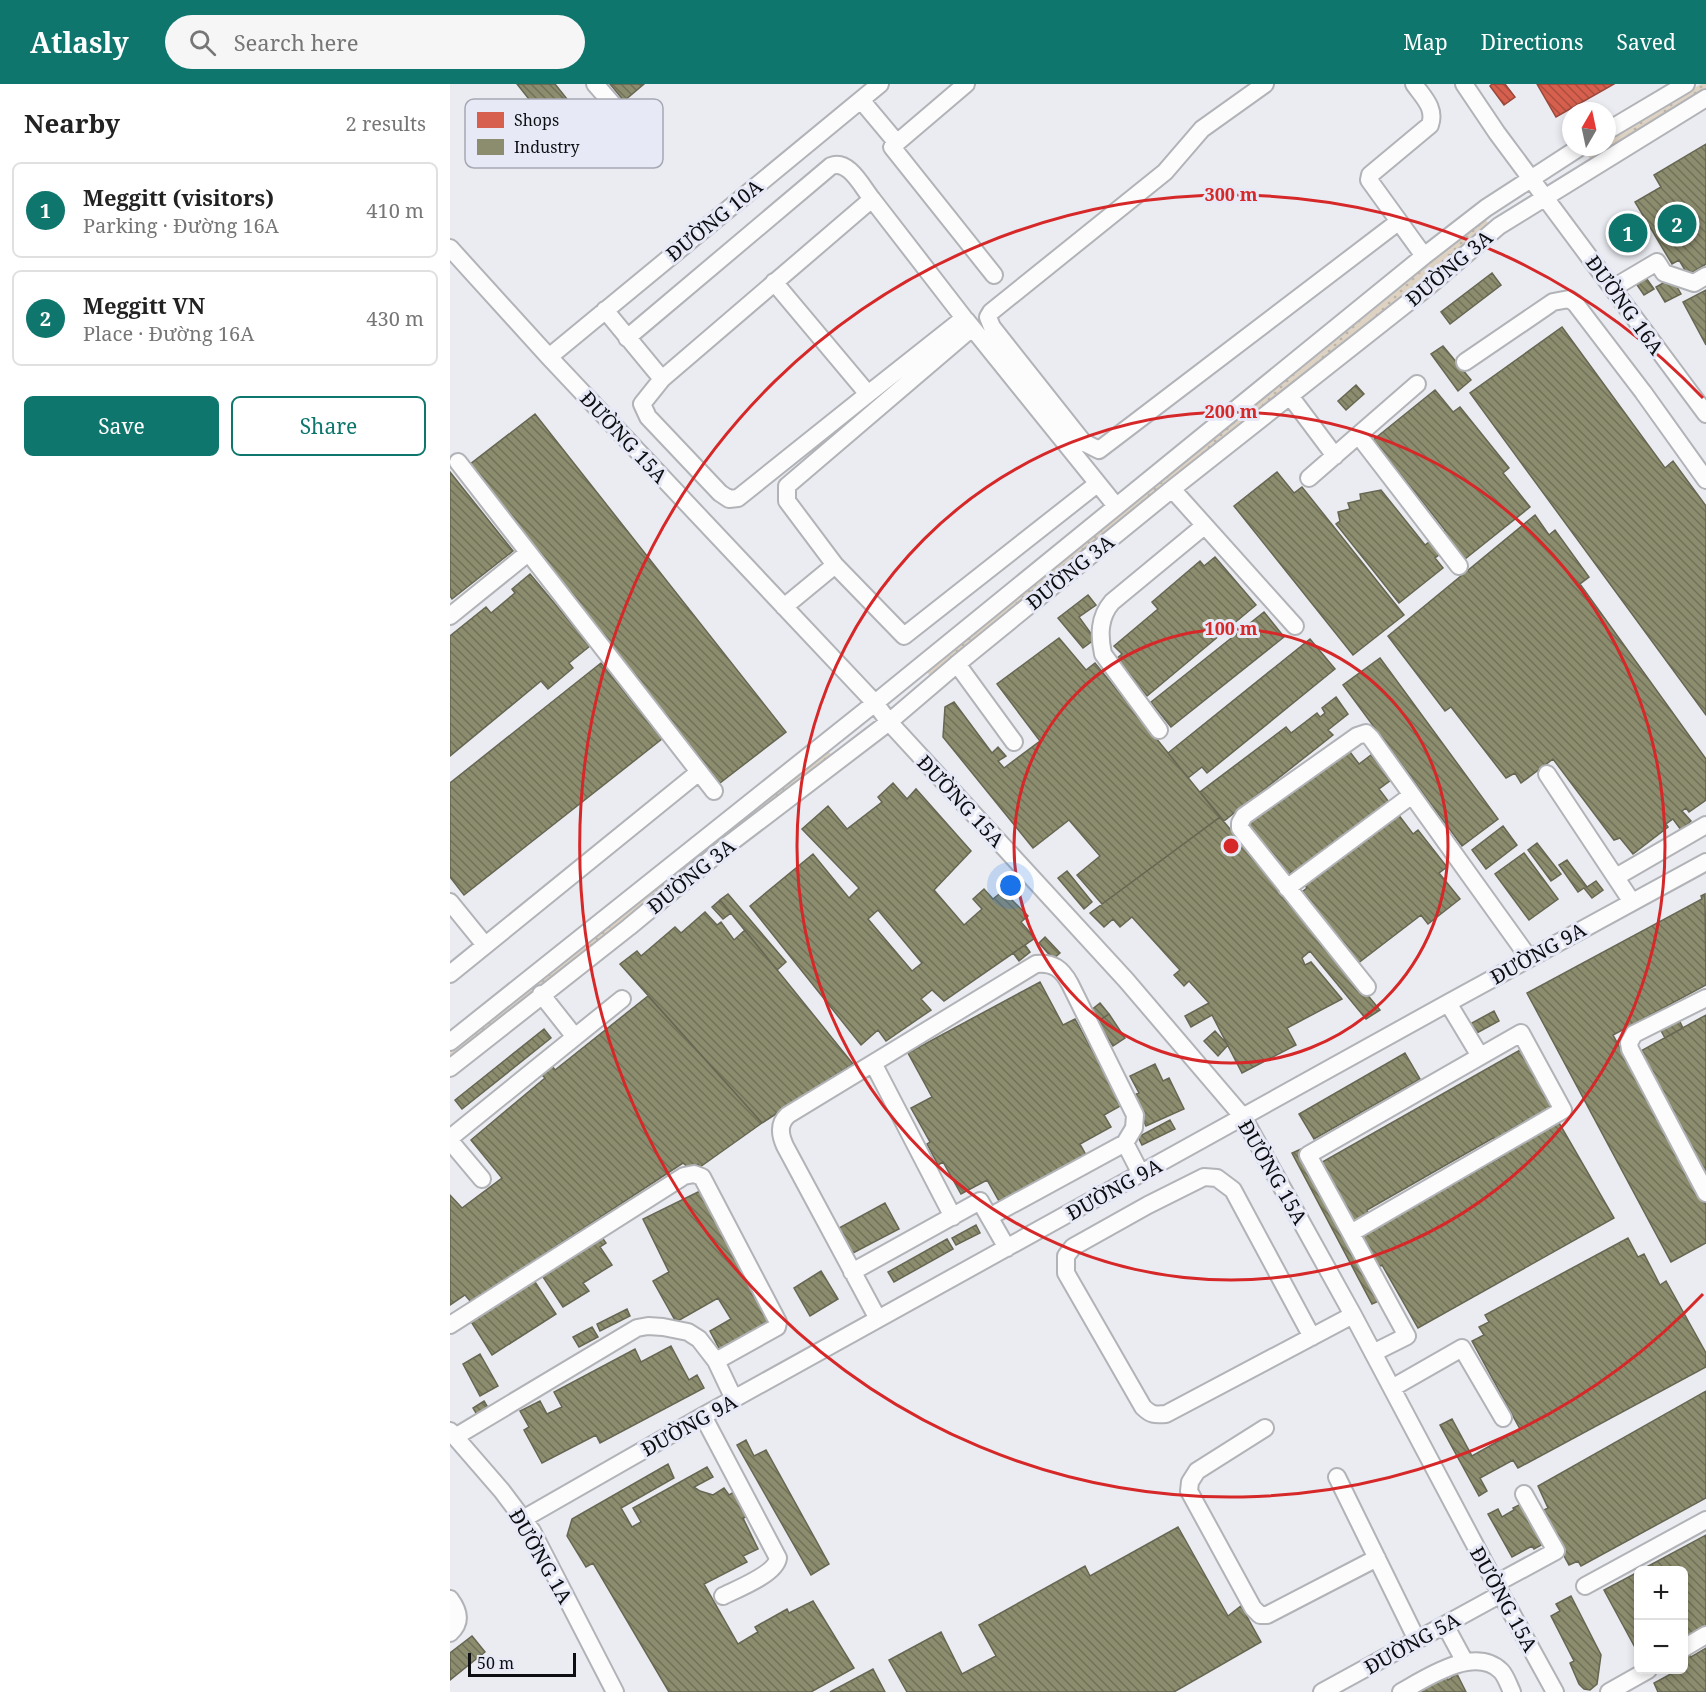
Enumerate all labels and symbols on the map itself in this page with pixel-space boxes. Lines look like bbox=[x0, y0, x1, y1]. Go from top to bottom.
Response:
legend bbox=[465, 99, 663, 168]
north arrow bbox=[1562, 102, 1616, 156]
text: Shops bbox=[514, 109, 559, 131]
text: Industry bbox=[514, 136, 581, 158]
street label: ĐƯỜNG 10A bbox=[660, 172, 768, 267]
text: 300 m bbox=[1205, 182, 1258, 206]
pin: 2 bbox=[1658, 202, 1696, 246]
pin: 1 bbox=[1608, 210, 1648, 256]
street label: ĐƯỜNG 3A bbox=[1400, 223, 1499, 312]
street label: ĐƯỜNG 16A bbox=[1580, 250, 1671, 361]
street label: ĐƯỜNG 15A bbox=[574, 385, 674, 489]
text: 200 m bbox=[1205, 399, 1258, 423]
street label: ĐƯỜNG 3A bbox=[1021, 528, 1120, 616]
text: 100 m bbox=[1205, 616, 1258, 640]
street label: ĐƯỜNG 15A bbox=[911, 749, 1011, 853]
street label: ĐƯỜNG 3A bbox=[642, 832, 741, 920]
centre of rings bbox=[1221, 836, 1241, 856]
your location bbox=[996, 871, 1025, 900]
street label: ĐƯỜNG 9A bbox=[1485, 915, 1591, 990]
street label: ĐƯỜNG 15A bbox=[1232, 1115, 1314, 1230]
street label: ĐƯỜNG 9A bbox=[1061, 1151, 1167, 1226]
street label: ĐƯỜNG 9A bbox=[636, 1387, 742, 1462]
street label: ĐƯỜNG 1A bbox=[503, 1504, 579, 1609]
street label: ĐƯỜNG 15A bbox=[1464, 1542, 1544, 1657]
street label: ĐƯỜNG 5A bbox=[1359, 1605, 1465, 1680]
scale bar bbox=[468, 1650, 576, 1678]

